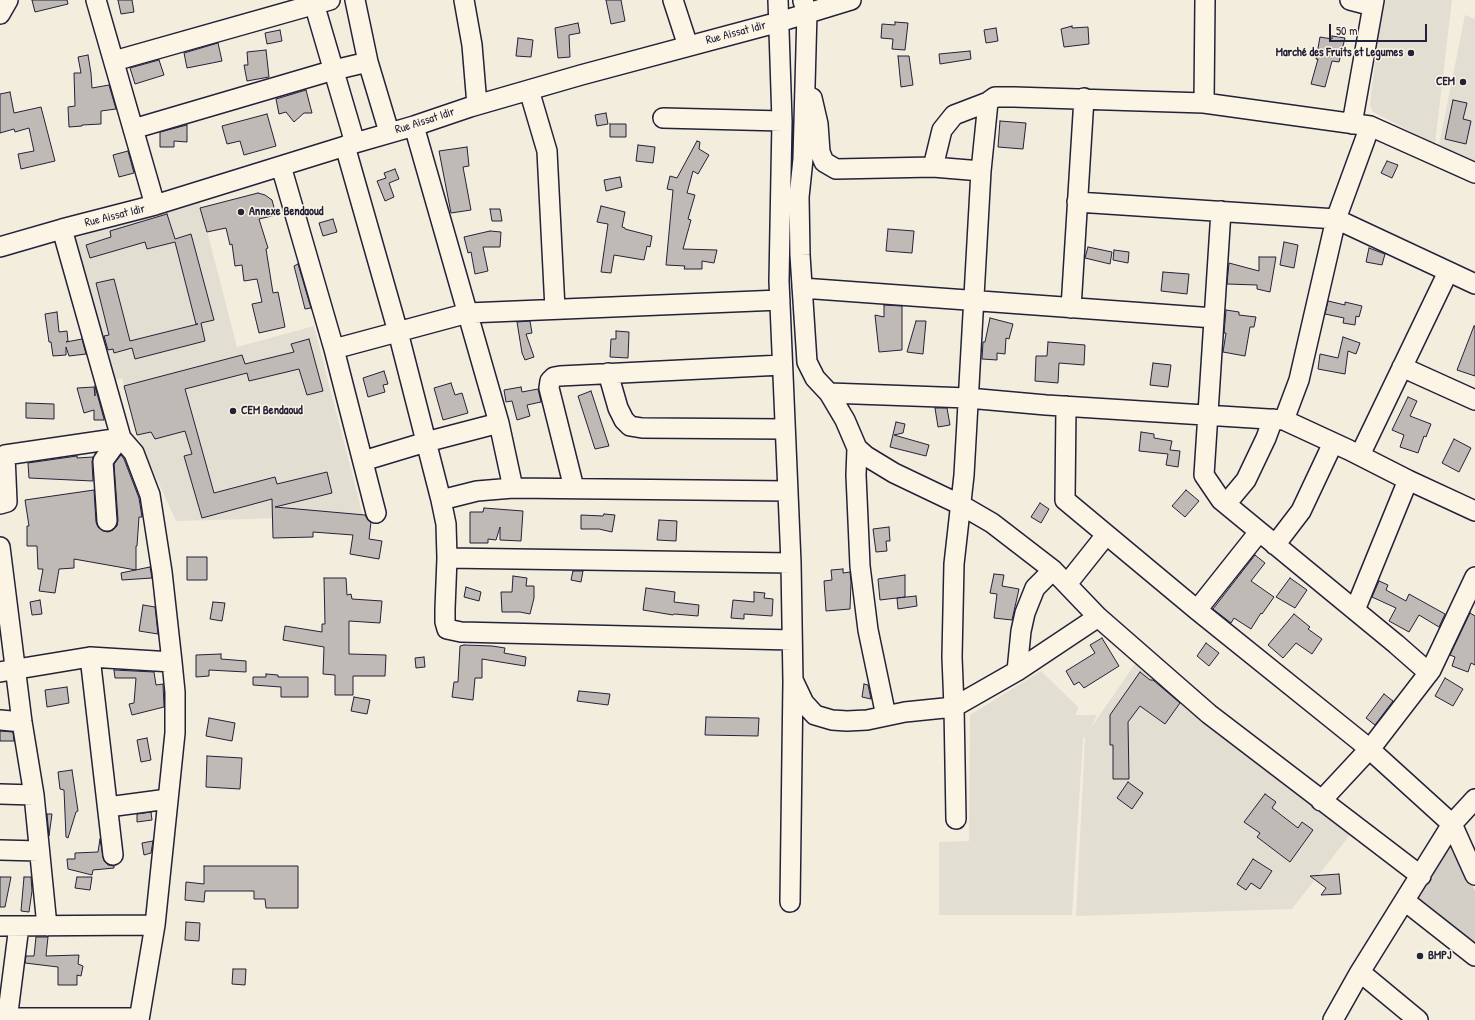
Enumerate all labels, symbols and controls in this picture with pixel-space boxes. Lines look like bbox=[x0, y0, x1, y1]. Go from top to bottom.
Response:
scale bar bbox=[1331, 16, 1429, 42]
street label: Rue Aissat Idir bbox=[704, 18, 768, 48]
text: 50 m bbox=[1336, 22, 1357, 39]
place label: Marché des Fruits et Legumes bbox=[1276, 46, 1403, 60]
marker: Marché des Fruits et Legumes bbox=[1406, 48, 1416, 58]
place label: CEM bbox=[1436, 75, 1455, 89]
marker: CEM bbox=[1458, 77, 1468, 87]
street label: Rue Aissat Idir bbox=[393, 105, 457, 137]
street label: Rue Aissat Idir bbox=[83, 202, 147, 230]
place label: Annexe Bendaoud bbox=[249, 205, 323, 219]
marker: Annexe Bendaoud bbox=[236, 207, 246, 217]
place label: CEM Bendaoud bbox=[241, 404, 303, 418]
marker: CEM Bendaoud bbox=[228, 406, 238, 416]
place label: BMPJ bbox=[1428, 949, 1451, 963]
marker: BMPJ bbox=[1415, 951, 1425, 961]

